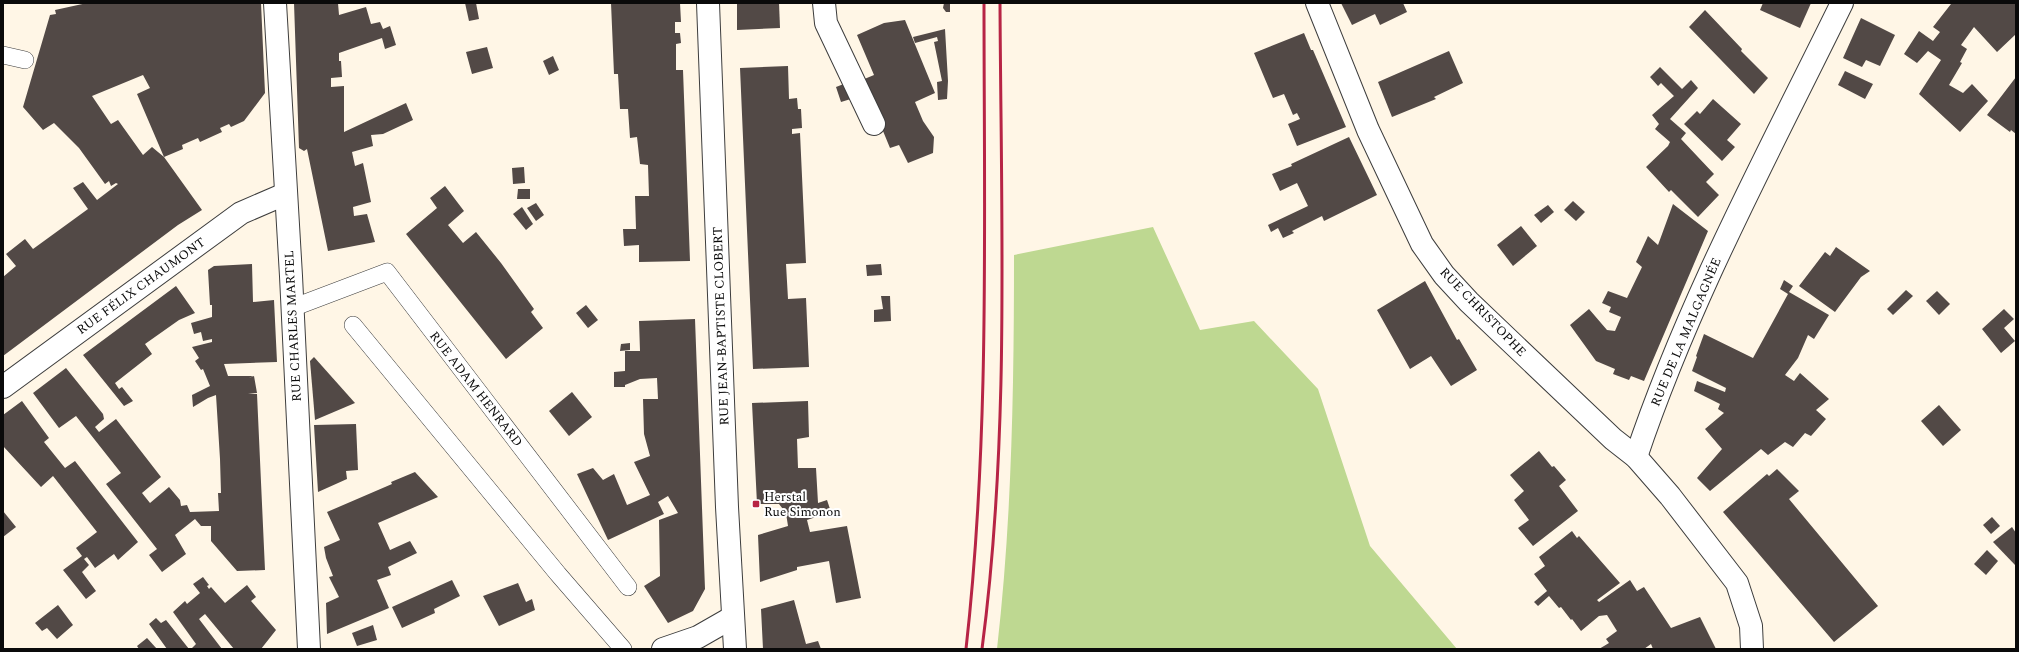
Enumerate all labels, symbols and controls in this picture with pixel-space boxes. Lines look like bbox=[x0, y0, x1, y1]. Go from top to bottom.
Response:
street label: RUE JEAN-BAPTISTE CLOBERT bbox=[708, 226, 734, 426]
street label: RUE FÉLIX CHAUMONT bbox=[72, 232, 210, 340]
street label: RUE CHARLES MARTEL bbox=[279, 250, 307, 402]
street label: RUE DE LA MALGAGNÉE bbox=[1646, 254, 1726, 410]
street label: RUE CHRISTOPHE bbox=[1435, 263, 1531, 361]
street label: RUE ADAM HENRARD bbox=[424, 327, 528, 451]
place label: Herstal Rue Simonon bbox=[764, 487, 841, 522]
marker: Herstal Rue Simonon bbox=[751, 499, 761, 509]

